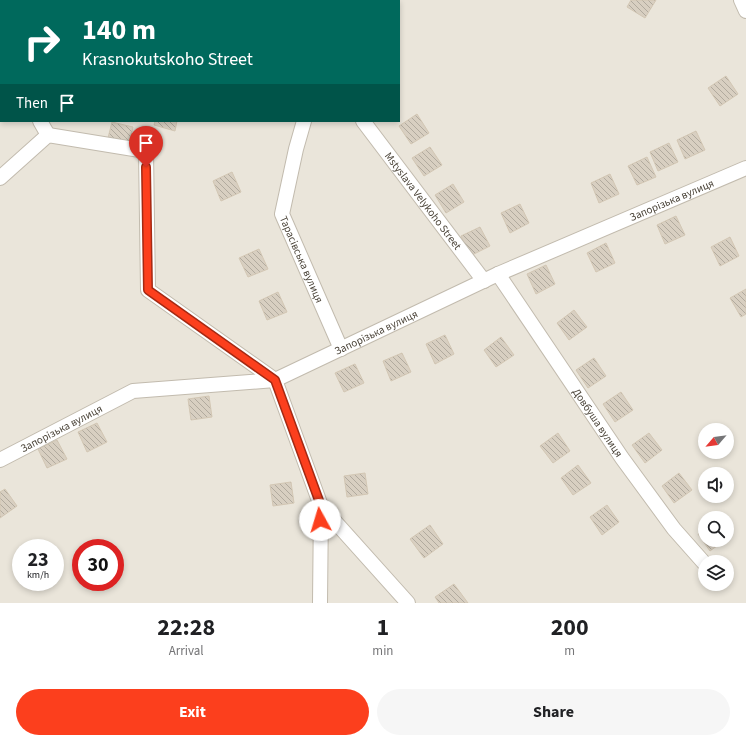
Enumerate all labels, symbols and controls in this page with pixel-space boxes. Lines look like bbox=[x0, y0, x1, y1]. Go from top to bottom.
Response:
text: 140 m bbox=[82, 10, 156, 50]
icon: right bbox=[16, 16, 68, 68]
text: Krasnokutskoho Street bbox=[82, 47, 253, 72]
icon: arrive bbox=[56, 92, 78, 114]
text: Then bbox=[16, 93, 48, 114]
pin bbox=[129, 126, 163, 167]
icon: arrive bbox=[135, 132, 157, 154]
street label: Mstyslava Velykoho Street bbox=[381, 149, 465, 253]
street label: Запорізька вулиця bbox=[627, 176, 716, 225]
street label: Тарасівська вулиця bbox=[276, 214, 327, 305]
street label: Запорізька вулиця bbox=[332, 306, 420, 359]
street label: Довбуша вулиця bbox=[569, 385, 626, 460]
street label: Запорізька вулиця bbox=[18, 401, 105, 456]
north arrow bbox=[698, 423, 734, 459]
map controls bbox=[698, 423, 734, 591]
button: sound bbox=[698, 467, 734, 503]
position arrow bbox=[299, 499, 341, 541]
button: search bbox=[698, 511, 734, 547]
speed limit sign: 30 bbox=[72, 539, 124, 591]
text: 23 bbox=[27, 546, 49, 574]
button: layers bbox=[698, 555, 734, 591]
text: km/h bbox=[27, 568, 49, 582]
text: 22:28 bbox=[157, 610, 215, 645]
text: 1 bbox=[377, 610, 389, 645]
text: 200 bbox=[551, 610, 589, 645]
text: Arrival bbox=[169, 642, 204, 660]
text: min bbox=[372, 642, 393, 660]
text: m bbox=[564, 642, 575, 660]
button: Exit bbox=[16, 689, 369, 735]
button: Share bbox=[377, 689, 730, 735]

